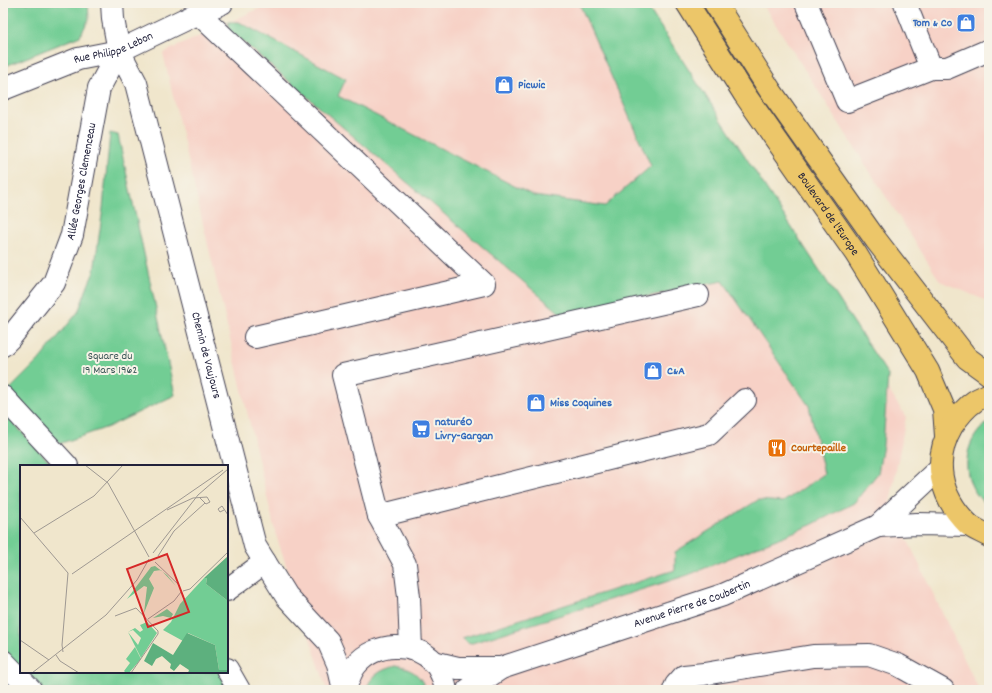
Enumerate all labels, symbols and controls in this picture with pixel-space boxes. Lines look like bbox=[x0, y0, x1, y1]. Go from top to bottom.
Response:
shop icon: Tom & Co bbox=[955, 12, 977, 34]
place label: Tom & Co bbox=[913, 15, 953, 32]
street label: Rue Philippe Lebon bbox=[71, 27, 156, 68]
shop icon: Picwic bbox=[493, 74, 515, 96]
place label: Picwic bbox=[518, 77, 545, 94]
street label: Allée Georges Clemenceau bbox=[62, 121, 101, 243]
street label: Boulevard de l'Europe bbox=[793, 169, 863, 259]
street label: Chemin de Vaujours bbox=[187, 310, 225, 401]
park label: Square du 19 Mars 1962 bbox=[82, 348, 138, 379]
shop icon: C&A bbox=[642, 360, 664, 382]
place label: C&A bbox=[667, 363, 685, 380]
shop icon: Miss Coquines bbox=[525, 392, 547, 414]
place label: Miss Coquines bbox=[550, 395, 612, 412]
place label: naturéO Livry-Gargan bbox=[435, 414, 494, 445]
supermarket icon: naturéO Livry-Gargan bbox=[410, 418, 432, 440]
restaurant icon: Courtepaille bbox=[766, 437, 788, 459]
place label: Courtepaille bbox=[791, 440, 847, 457]
inset map bbox=[20, 465, 228, 673]
street label: Avenue Pierre de Coubertin bbox=[631, 575, 753, 632]

